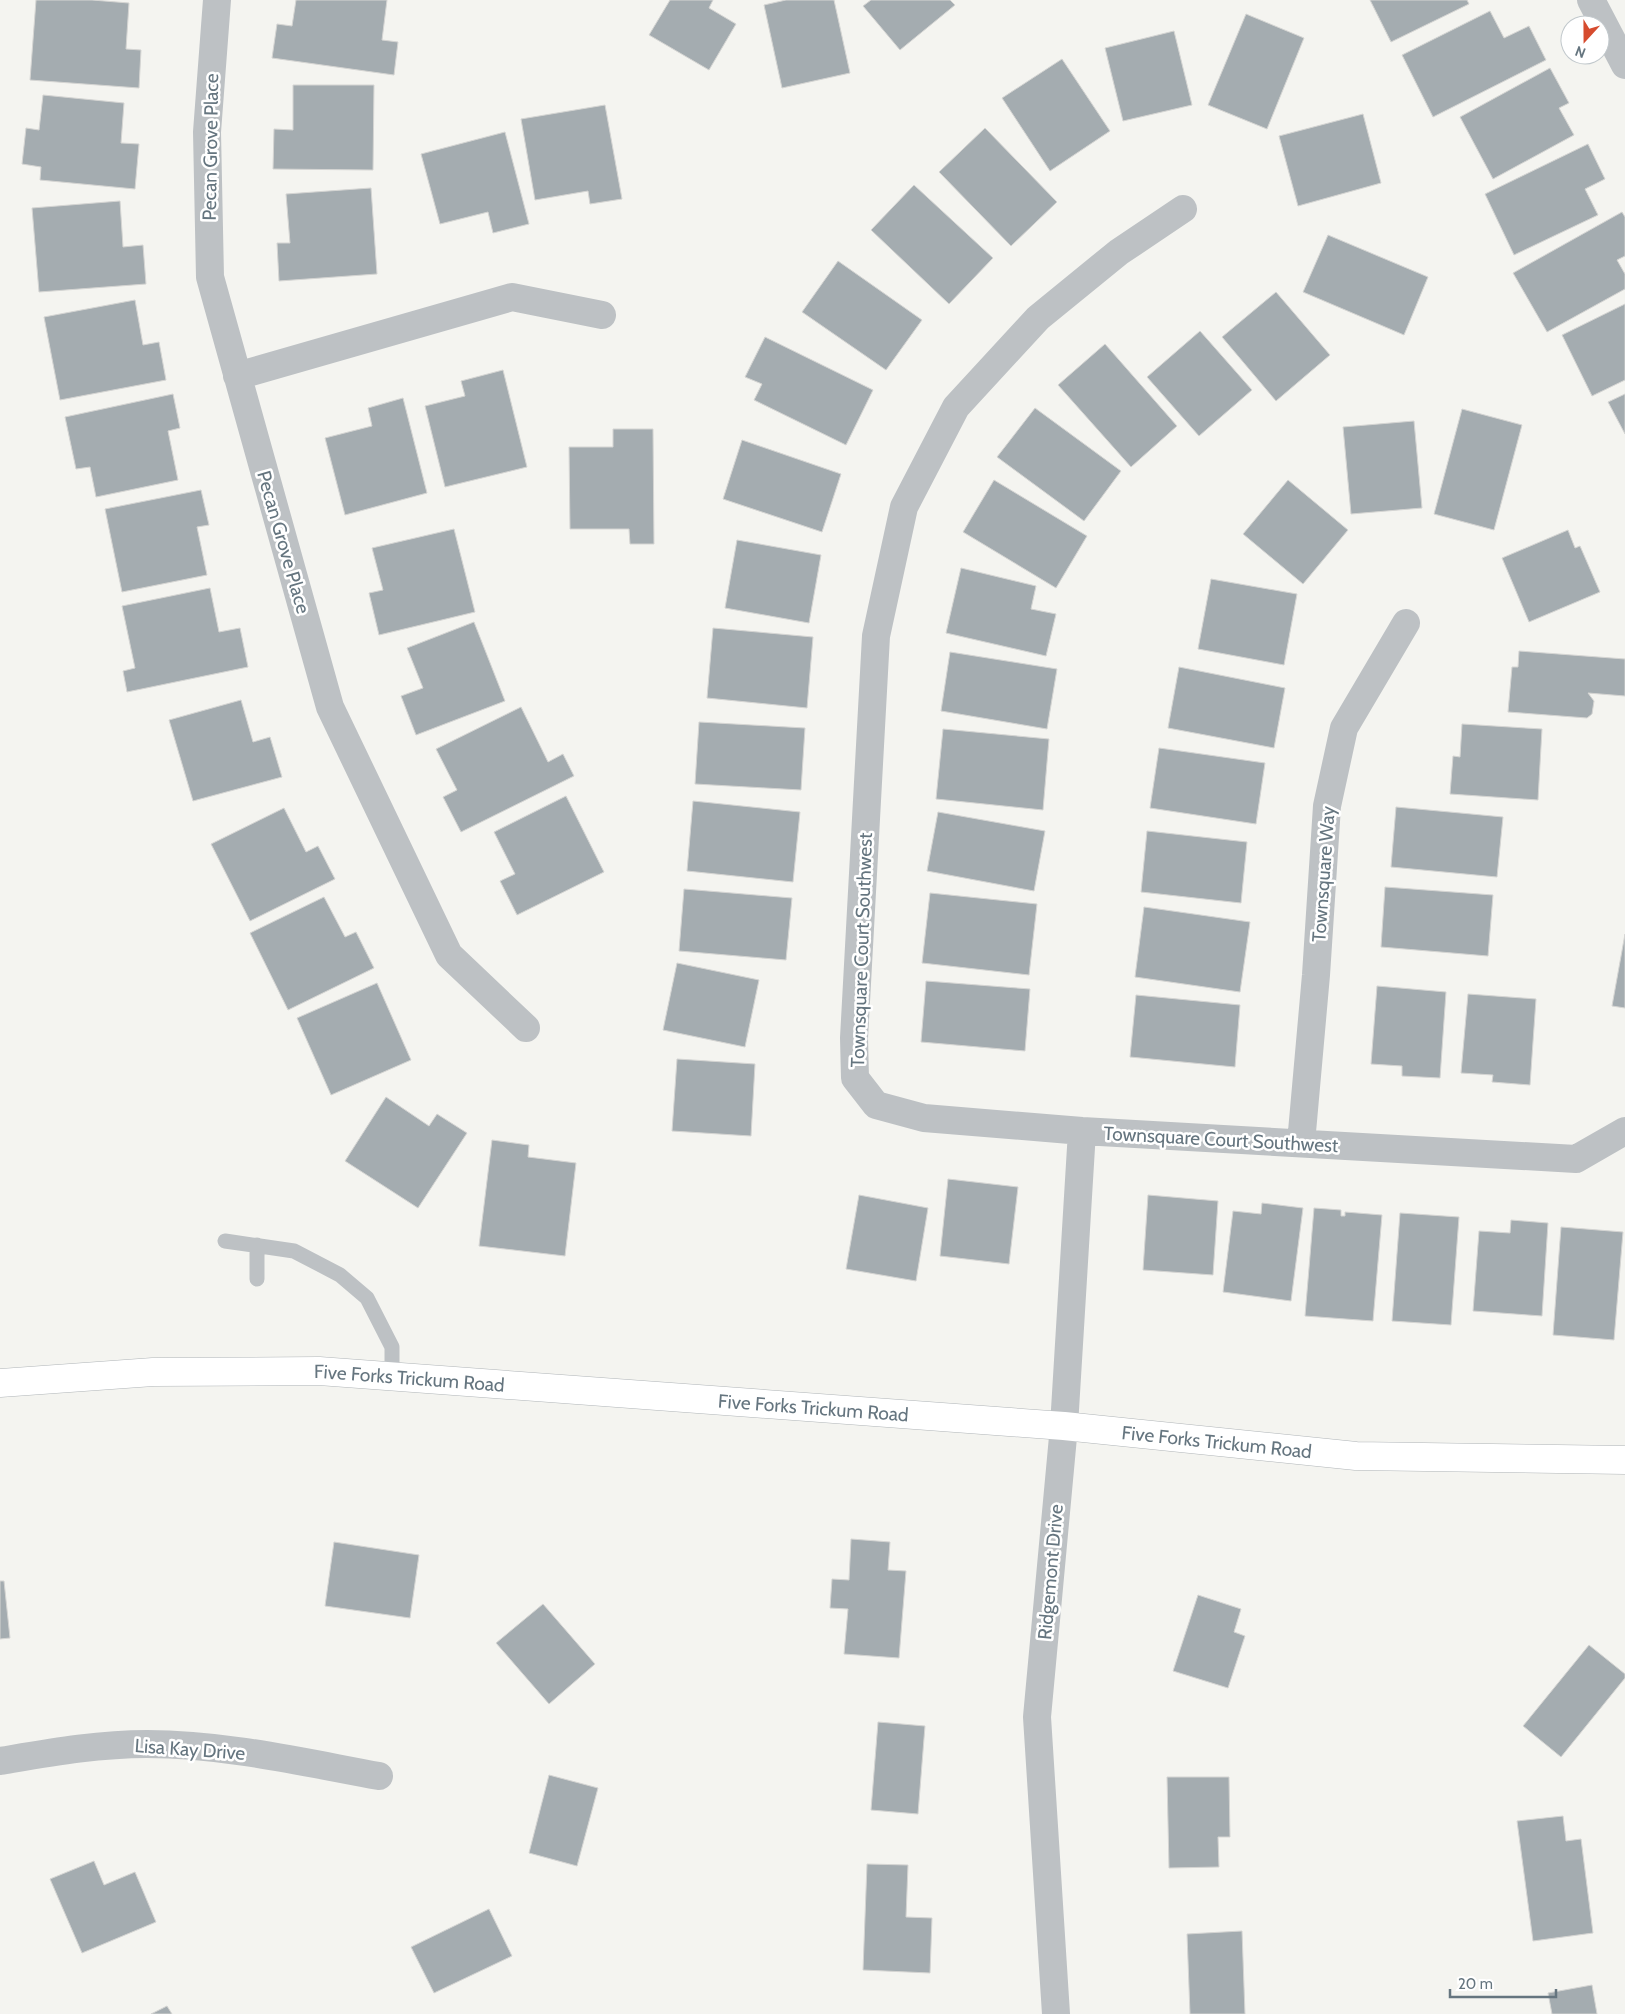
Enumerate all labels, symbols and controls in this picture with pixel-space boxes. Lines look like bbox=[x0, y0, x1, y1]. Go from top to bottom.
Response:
north arrow bbox=[1560, 15, 1610, 65]
text: N bbox=[1572, 42, 1588, 62]
street label: Pecan Grove Place bbox=[198, 73, 223, 221]
street label: Pecan Grove Place bbox=[252, 468, 315, 616]
street label: Townsquare Way bbox=[1307, 805, 1340, 943]
street label: Townsquare Court Southwest bbox=[846, 832, 877, 1068]
street label: Townsquare Court Southwest bbox=[1103, 1122, 1339, 1157]
street label: Five Forks Trickum Road bbox=[314, 1360, 505, 1397]
street label: Five Forks Trickum Road bbox=[717, 1389, 909, 1426]
street label: Five Forks Trickum Road bbox=[1120, 1421, 1313, 1463]
street label: Ridgemont Drive bbox=[1033, 1503, 1068, 1641]
street label: Lisa Kay Drive bbox=[134, 1734, 246, 1765]
scale bar bbox=[1450, 1966, 1556, 1998]
text: 20 m bbox=[1458, 1975, 1493, 1993]

